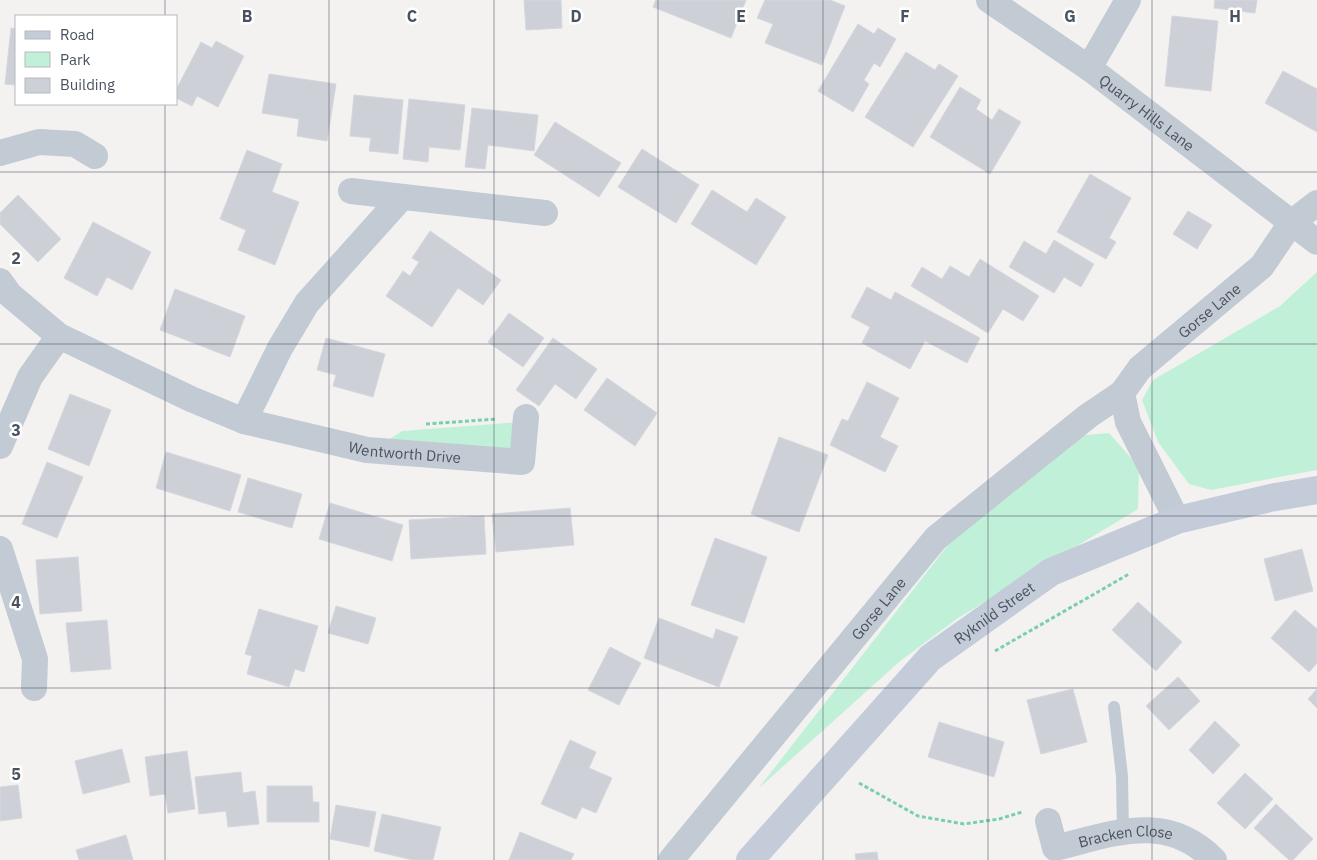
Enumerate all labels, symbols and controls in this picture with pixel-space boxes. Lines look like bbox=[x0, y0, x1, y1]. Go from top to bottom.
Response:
text: B bbox=[242, 6, 253, 26]
text: C bbox=[407, 6, 417, 26]
text: D bbox=[570, 6, 582, 26]
text: E bbox=[736, 6, 746, 26]
text: F bbox=[900, 6, 910, 26]
text: G bbox=[1064, 6, 1076, 26]
text: H bbox=[1229, 6, 1241, 26]
legend bbox=[15, 15, 178, 105]
text: Road bbox=[60, 25, 95, 44]
text: Park bbox=[60, 50, 90, 69]
street label: Quarry Hills Lane bbox=[1096, 70, 1199, 155]
text: Building bbox=[60, 75, 115, 94]
text: 2 bbox=[11, 248, 21, 268]
street label: Gorse Lane bbox=[1174, 279, 1244, 342]
text: 3 bbox=[11, 420, 21, 440]
street label: Wentworth Drive bbox=[347, 436, 462, 467]
street label: Gorse Lane bbox=[847, 573, 910, 644]
street label: Ryknild Street bbox=[950, 577, 1038, 648]
text: 4 bbox=[11, 592, 21, 612]
text: 5 bbox=[11, 764, 21, 784]
street label: Bracken Close bbox=[1076, 821, 1175, 851]

